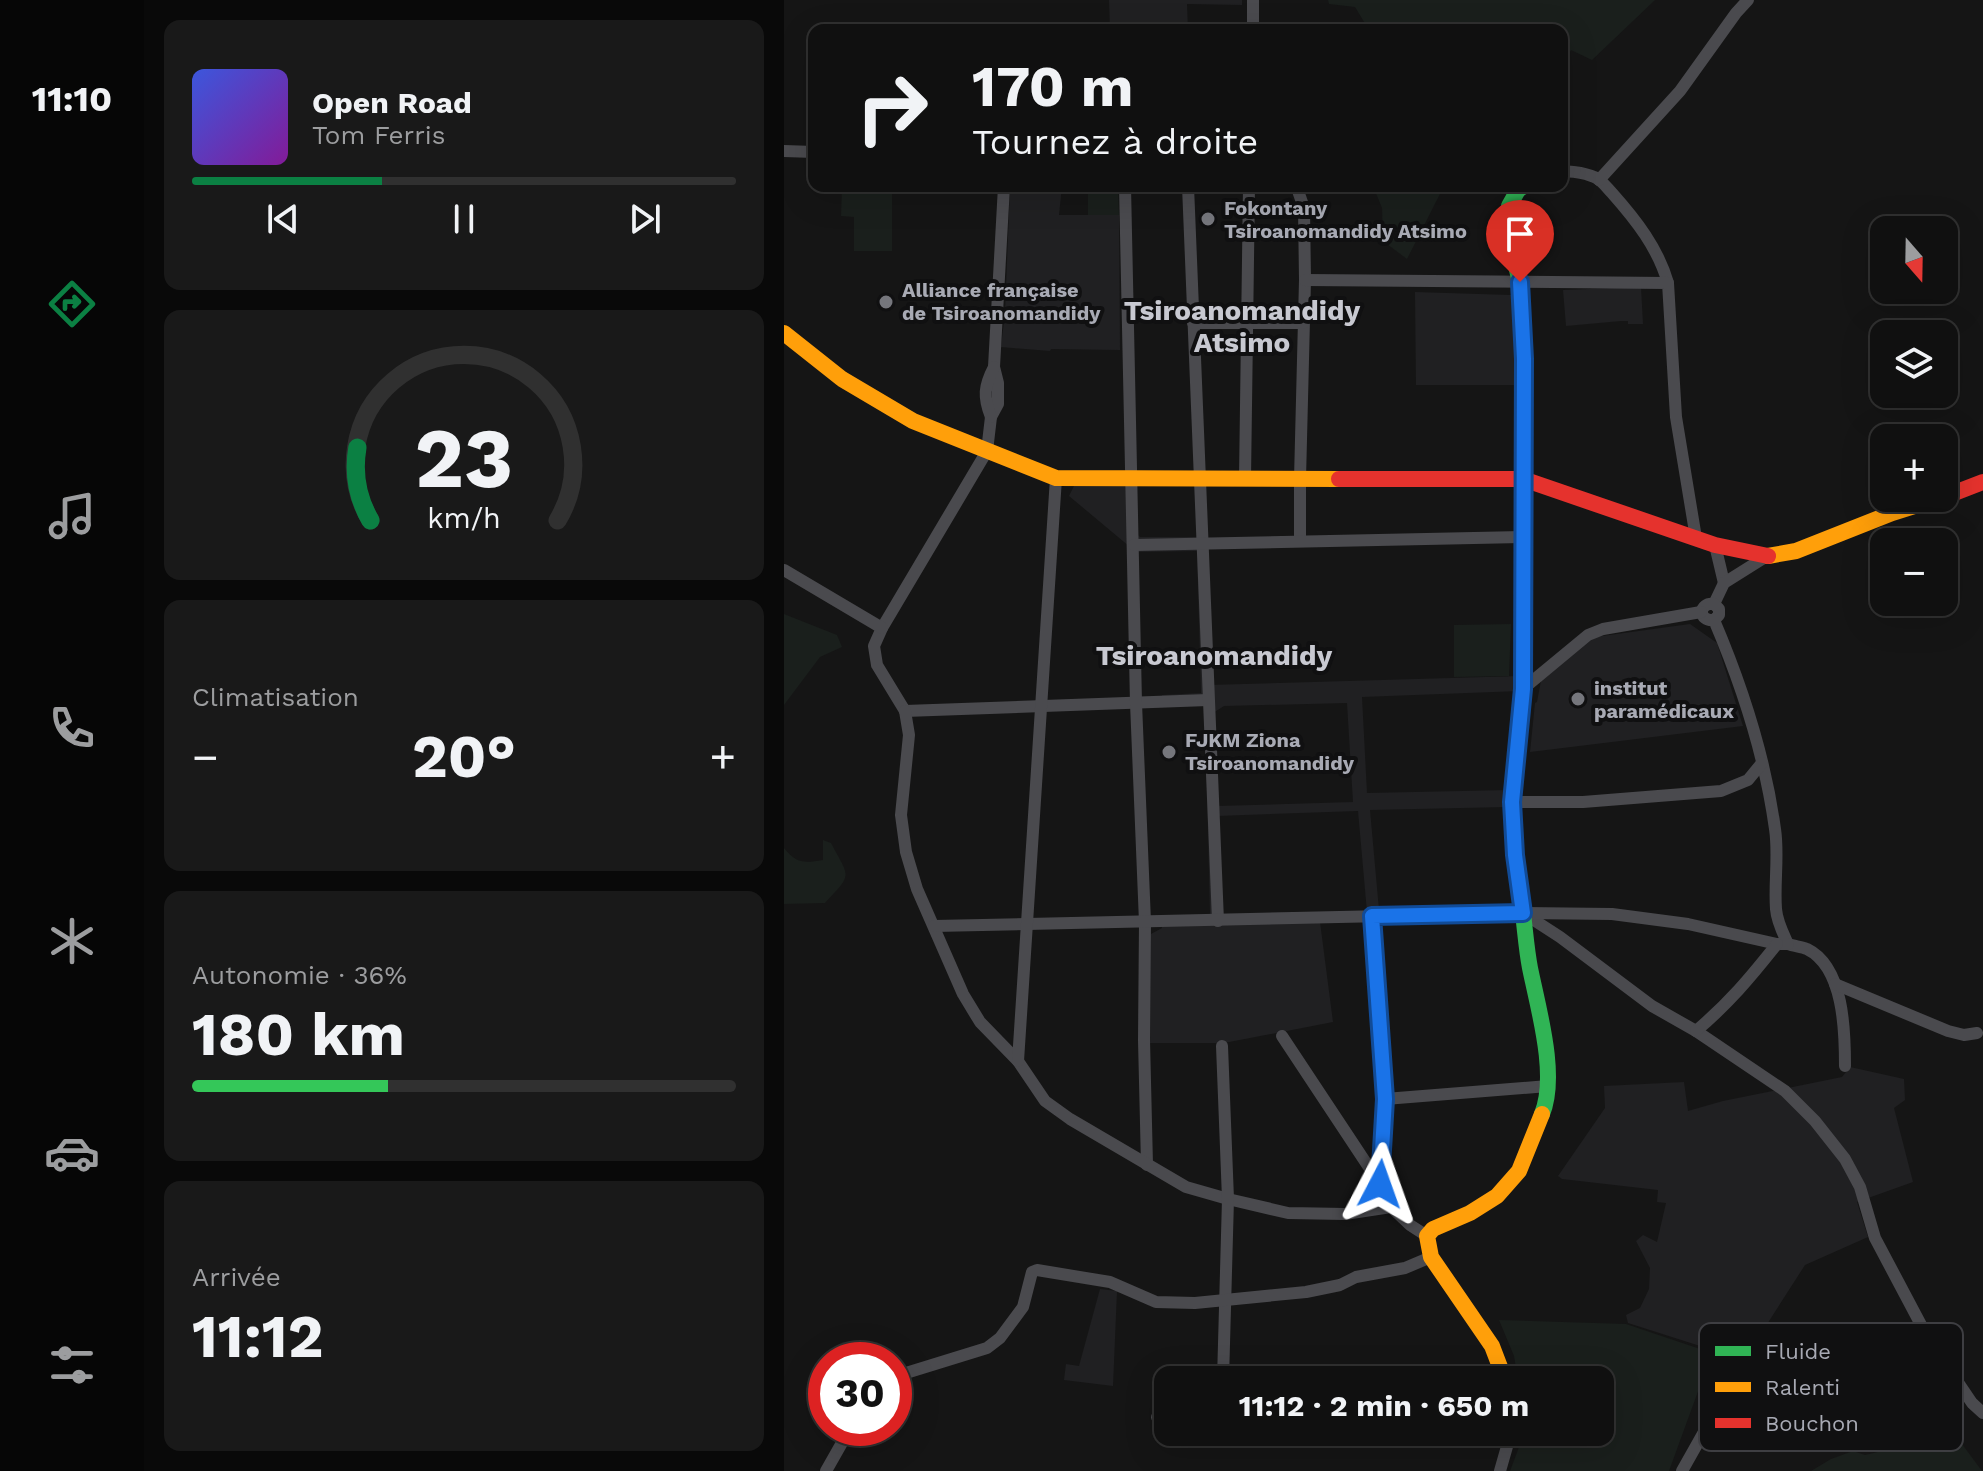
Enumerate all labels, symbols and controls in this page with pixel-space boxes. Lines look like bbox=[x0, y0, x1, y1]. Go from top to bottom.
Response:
text: 170 m bbox=[972, 54, 1134, 120]
icon: right bbox=[840, 56, 944, 160]
text: 11:10 bbox=[32, 78, 112, 120]
text: Open Road bbox=[312, 85, 472, 120]
text: Tom Ferris bbox=[312, 120, 445, 150]
text: Tournez à droite bbox=[972, 121, 1258, 163]
place label: Fokontany Tsiroanomandidy Atsimo bbox=[1224, 196, 1467, 243]
icon: previous bbox=[261, 197, 305, 241]
icon: pause bbox=[442, 197, 486, 241]
icon: next bbox=[623, 197, 667, 241]
pin bbox=[1486, 200, 1554, 282]
marker: Fokontany Tsiroanomandidy Atsimo bbox=[1199, 210, 1217, 228]
icon: arrive bbox=[1498, 212, 1542, 256]
north arrow bbox=[1870, 216, 1958, 304]
map controls bbox=[1870, 216, 1958, 616]
icon: directions bbox=[44, 276, 100, 332]
place label: Alliance française de Tsiroanomandidy bbox=[902, 278, 1101, 325]
marker: Alliance française de Tsiroanomandidy bbox=[877, 293, 895, 311]
district label: Tsiroanomandidy Atsimo bbox=[1124, 294, 1361, 359]
button: layers bbox=[1870, 320, 1958, 408]
text: 23 bbox=[415, 410, 513, 507]
button: + bbox=[1870, 424, 1958, 512]
icon: music bbox=[44, 488, 100, 544]
text: km/h bbox=[427, 501, 501, 535]
button: − bbox=[1870, 528, 1958, 616]
district label: Tsiroanomandidy bbox=[1096, 639, 1333, 672]
place label: institut paramédicaux bbox=[1594, 676, 1734, 723]
text: Climatisation bbox=[192, 682, 359, 712]
marker: institut paramédicaux bbox=[1569, 690, 1587, 708]
icon: phone bbox=[44, 700, 100, 756]
text: 20° bbox=[412, 721, 516, 792]
place label: FJKM Ziona Tsiroanomandidy bbox=[1185, 728, 1355, 775]
text: − bbox=[192, 731, 219, 783]
text: + bbox=[709, 731, 736, 783]
marker: FJKM Ziona Tsiroanomandidy bbox=[1160, 743, 1178, 761]
icon: climate bbox=[44, 913, 100, 969]
text: Autonomie · 36% bbox=[192, 960, 407, 990]
text: 180 km bbox=[192, 999, 405, 1070]
icon: car bbox=[44, 1125, 100, 1181]
position arrow bbox=[1338, 1142, 1422, 1226]
text: Arrivée bbox=[192, 1262, 281, 1292]
text: 11:12 bbox=[192, 1301, 323, 1372]
legend bbox=[1699, 1323, 1963, 1451]
icon: filters bbox=[44, 1337, 100, 1393]
text: Fluide bbox=[1765, 1339, 1831, 1364]
speed limit sign: 30 bbox=[808, 1342, 912, 1446]
text: Ralenti bbox=[1765, 1375, 1840, 1400]
text: 11:12 · 2 min · 650 m bbox=[1239, 1388, 1529, 1423]
text: Bouchon bbox=[1765, 1411, 1859, 1436]

